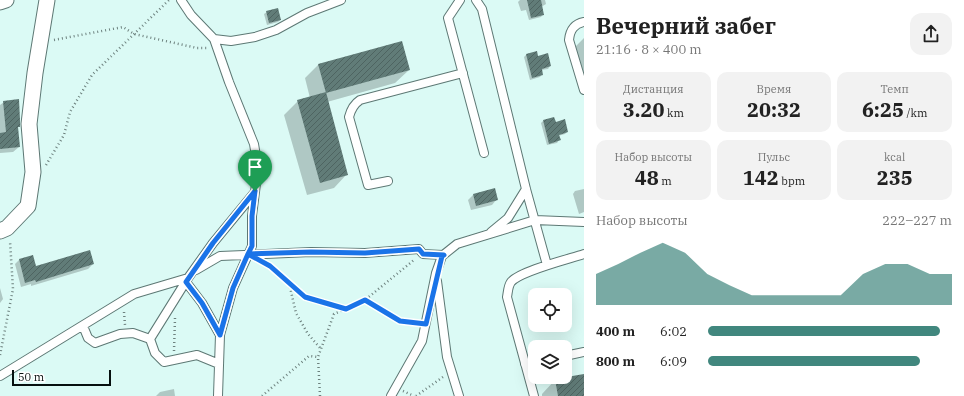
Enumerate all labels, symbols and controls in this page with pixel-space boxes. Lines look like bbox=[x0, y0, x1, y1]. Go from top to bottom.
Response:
text: Вечерний забег bbox=[596, 11, 776, 40]
button: share bbox=[910, 13, 952, 55]
text: 21:16 · 8 × 400 m bbox=[596, 41, 702, 58]
text: Дистанция bbox=[623, 82, 684, 96]
text: Время bbox=[757, 82, 791, 96]
text: Темп bbox=[881, 82, 909, 96]
text: 3.20 bbox=[623, 96, 664, 123]
text: 20:32 bbox=[747, 96, 801, 123]
text: 6:25 bbox=[862, 96, 904, 123]
text: km bbox=[664, 106, 684, 120]
text: /km bbox=[904, 106, 927, 120]
pin bbox=[238, 150, 272, 191]
text: Набор высоты bbox=[615, 150, 692, 164]
text: Пульс bbox=[758, 150, 790, 164]
text: kcal bbox=[884, 150, 905, 164]
icon: arrive bbox=[244, 156, 266, 178]
text: 48 bbox=[635, 164, 659, 191]
text: 142 bbox=[743, 164, 779, 191]
text: 235 bbox=[877, 164, 913, 191]
text: m bbox=[659, 174, 672, 188]
text: bpm bbox=[779, 174, 805, 188]
text: Набор высоты bbox=[596, 212, 688, 229]
text: 222–227 m bbox=[882, 212, 952, 229]
map controls bbox=[528, 288, 572, 384]
button: locate bbox=[528, 288, 572, 332]
text: 400 m bbox=[596, 323, 635, 340]
text: 6:02 bbox=[660, 323, 687, 340]
button: layers bbox=[528, 340, 572, 384]
text: 800 m bbox=[596, 353, 635, 370]
text: 6:09 bbox=[660, 353, 687, 370]
scale bar bbox=[12, 368, 111, 387]
text: 50 m bbox=[18, 370, 44, 384]

